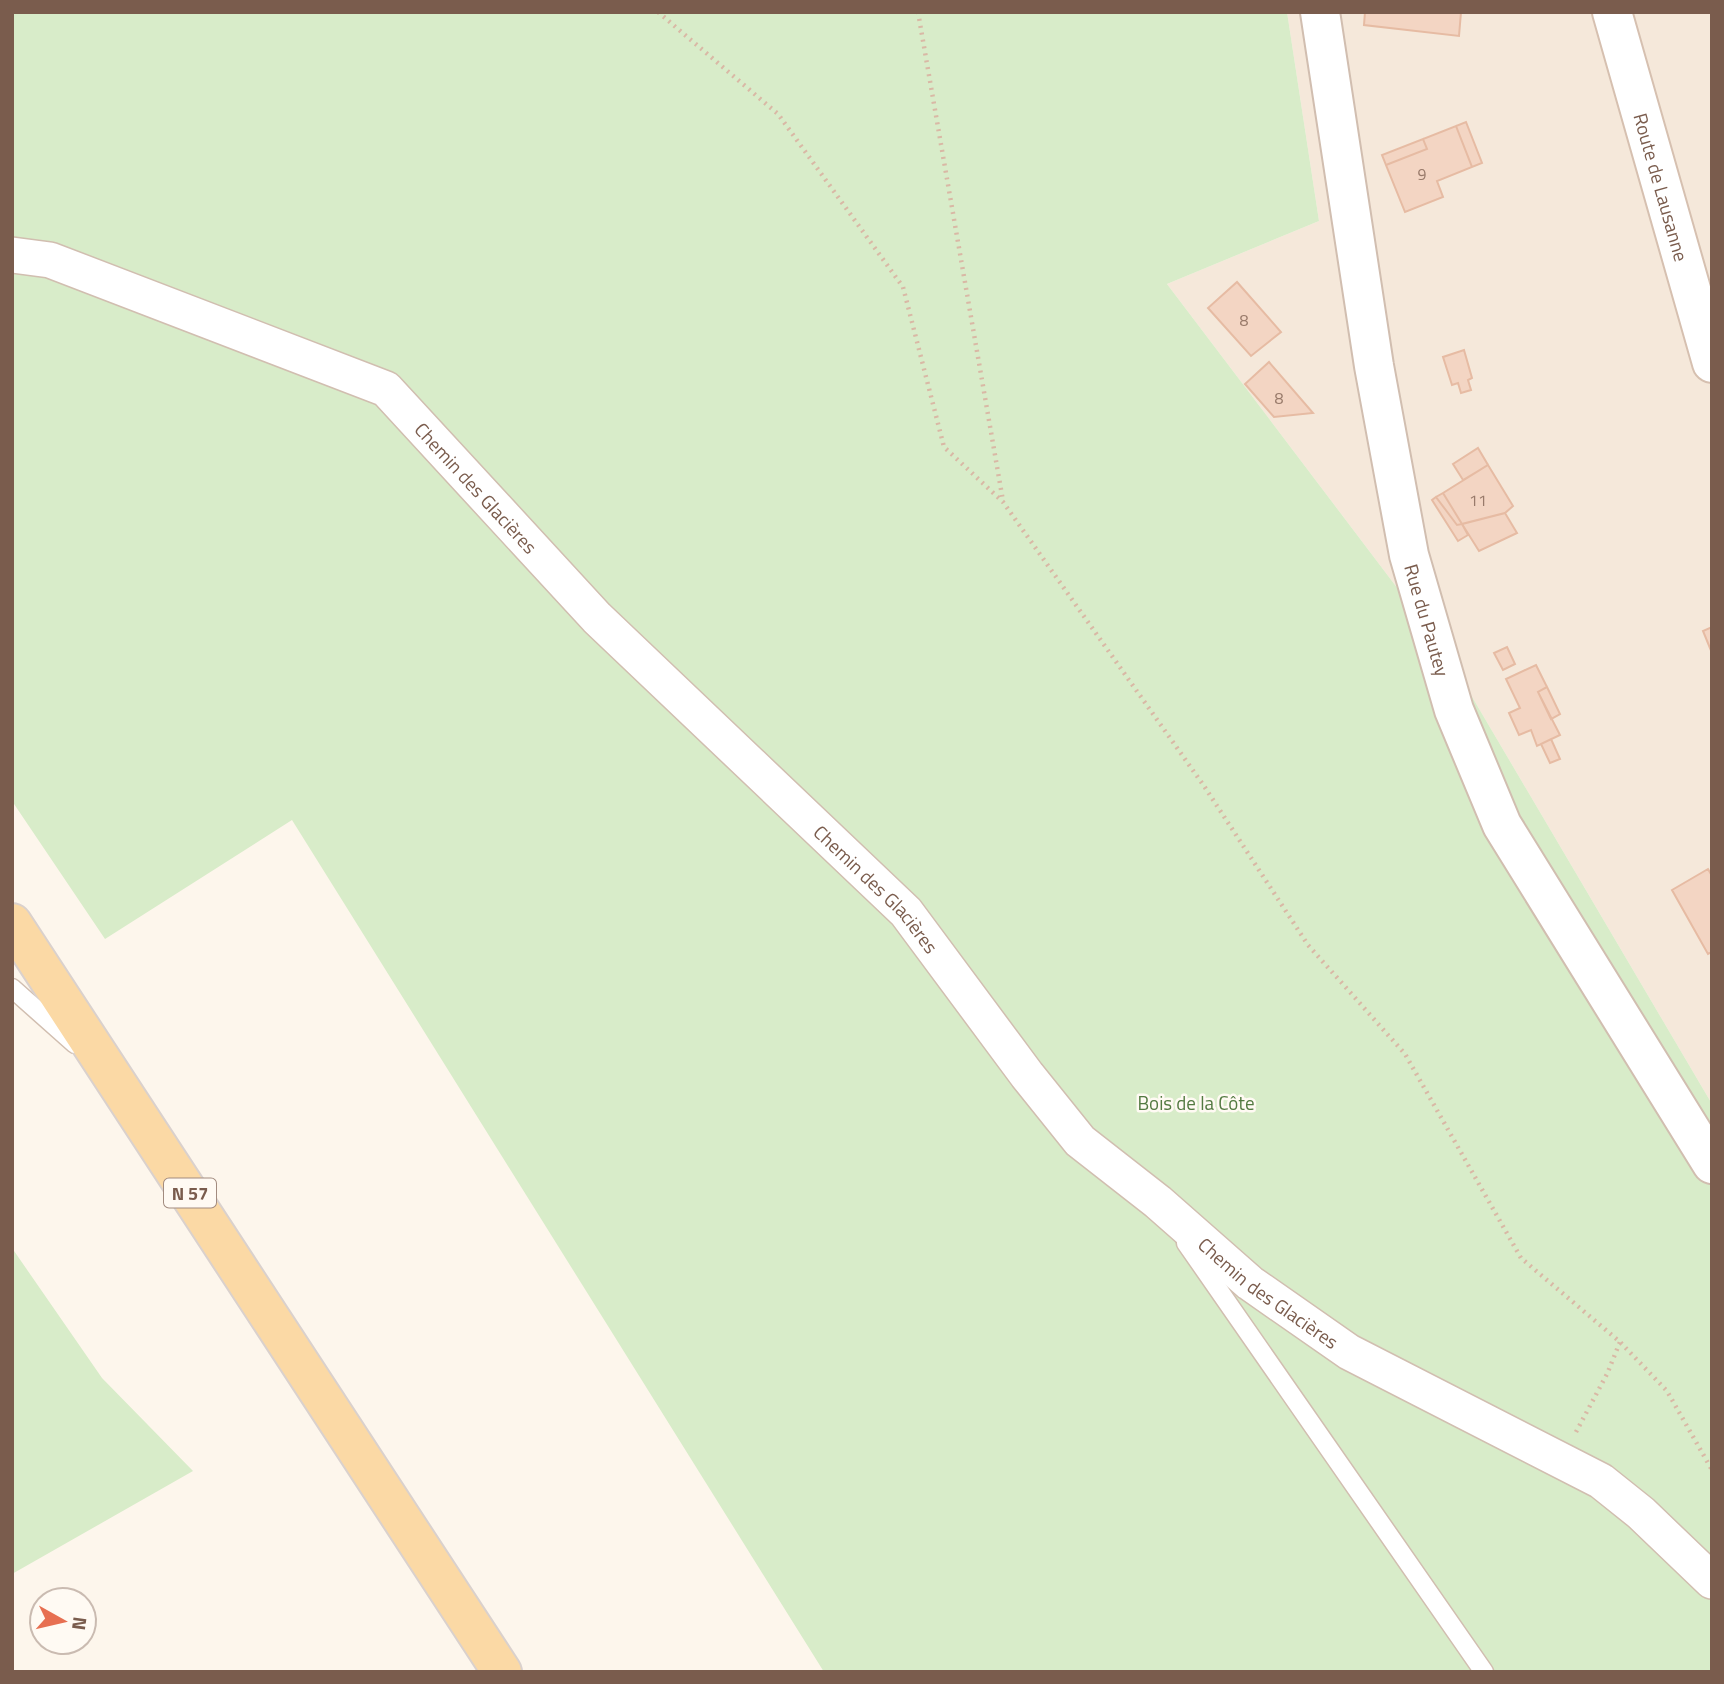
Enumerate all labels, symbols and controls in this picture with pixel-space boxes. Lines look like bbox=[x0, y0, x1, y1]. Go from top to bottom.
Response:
street label: Route de Lausanne bbox=[1627, 109, 1697, 265]
house number: 9 bbox=[1418, 162, 1427, 186]
house number: 8 bbox=[1240, 308, 1249, 332]
house number: 8 bbox=[1275, 386, 1284, 410]
street label: Chemin des Glacières bbox=[408, 415, 545, 560]
house number: 11 bbox=[1469, 488, 1487, 512]
street label: Rue du Pautey bbox=[1398, 560, 1458, 680]
street label: Chemin des Glacières bbox=[808, 817, 946, 959]
park label: Bois de la Côte bbox=[1137, 1088, 1255, 1117]
road number: N 57 bbox=[164, 1178, 216, 1208]
street label: Chemin des Glacières bbox=[1192, 1230, 1345, 1355]
north arrow bbox=[28, 1586, 98, 1656]
text: N bbox=[65, 1615, 96, 1632]

